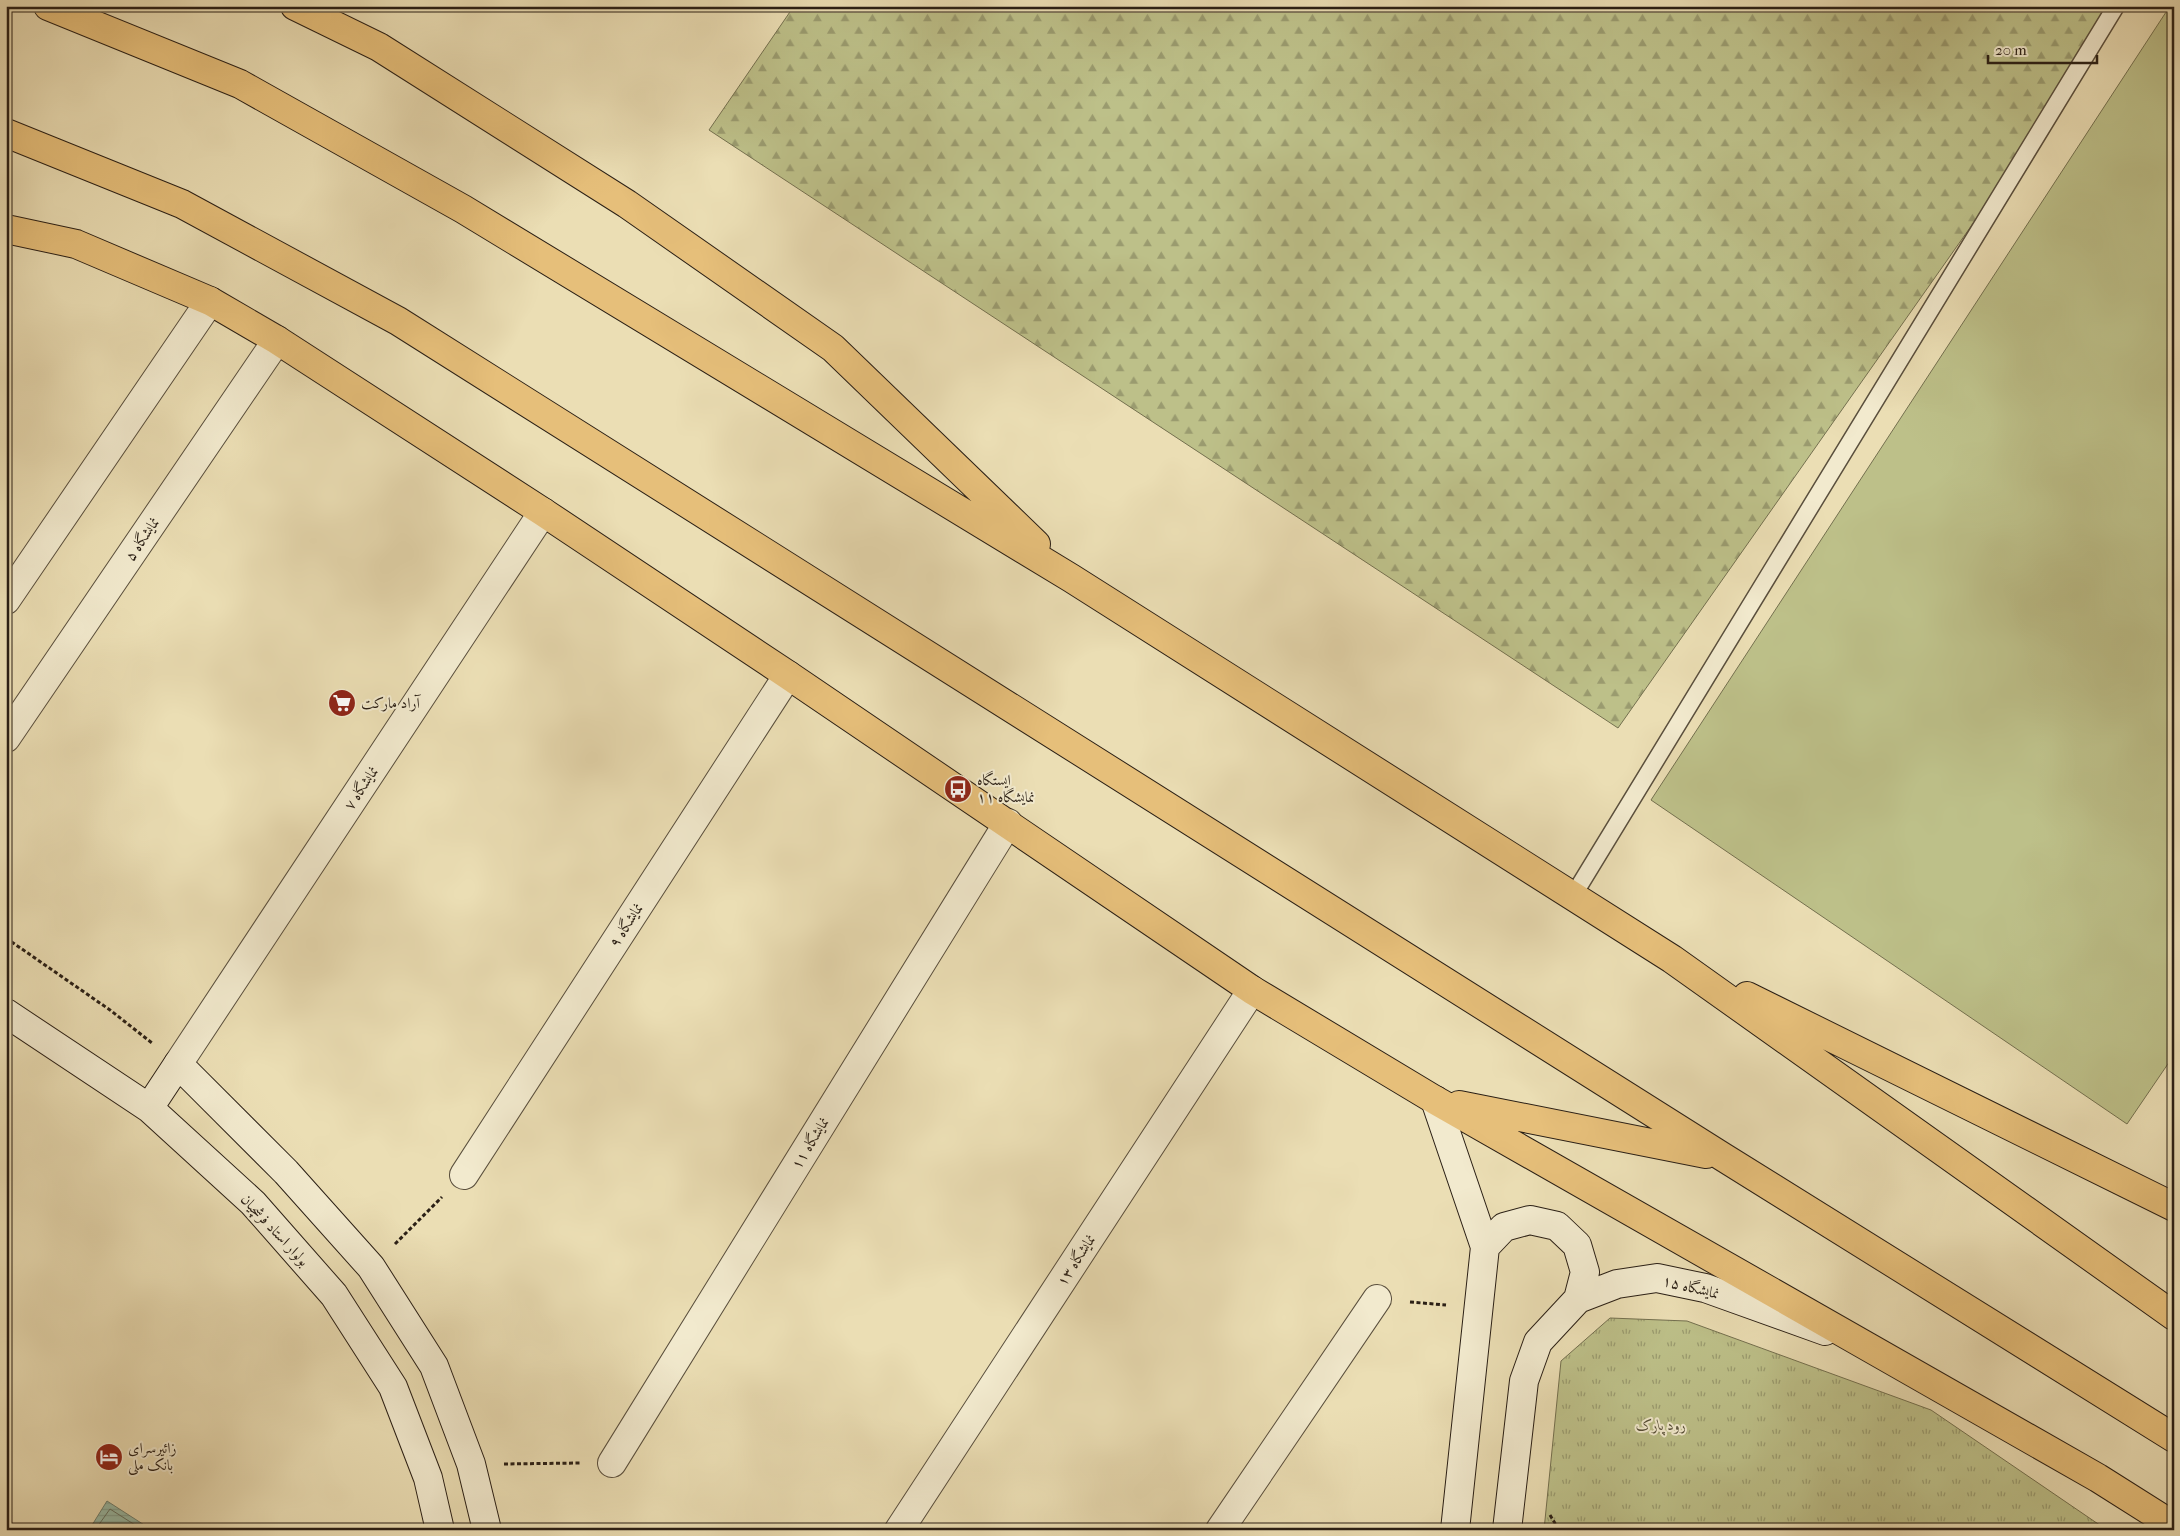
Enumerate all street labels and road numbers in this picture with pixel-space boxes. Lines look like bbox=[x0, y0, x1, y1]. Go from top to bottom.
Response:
street label: نمایشگاه ۵ bbox=[120, 513, 163, 564]
street label: نمایشگاه ۷ bbox=[339, 762, 382, 813]
street label: نمایشگاه ۹ bbox=[604, 899, 647, 950]
street label: نمایشگاه ۱۱ bbox=[786, 1113, 833, 1172]
street label: بولوار استاد فرشچیان bbox=[236, 1190, 313, 1271]
street label: نمایشگاه ۱۳ bbox=[1052, 1230, 1099, 1289]
street label: نمایشگاه ۱۵ bbox=[1661, 1270, 1721, 1303]

